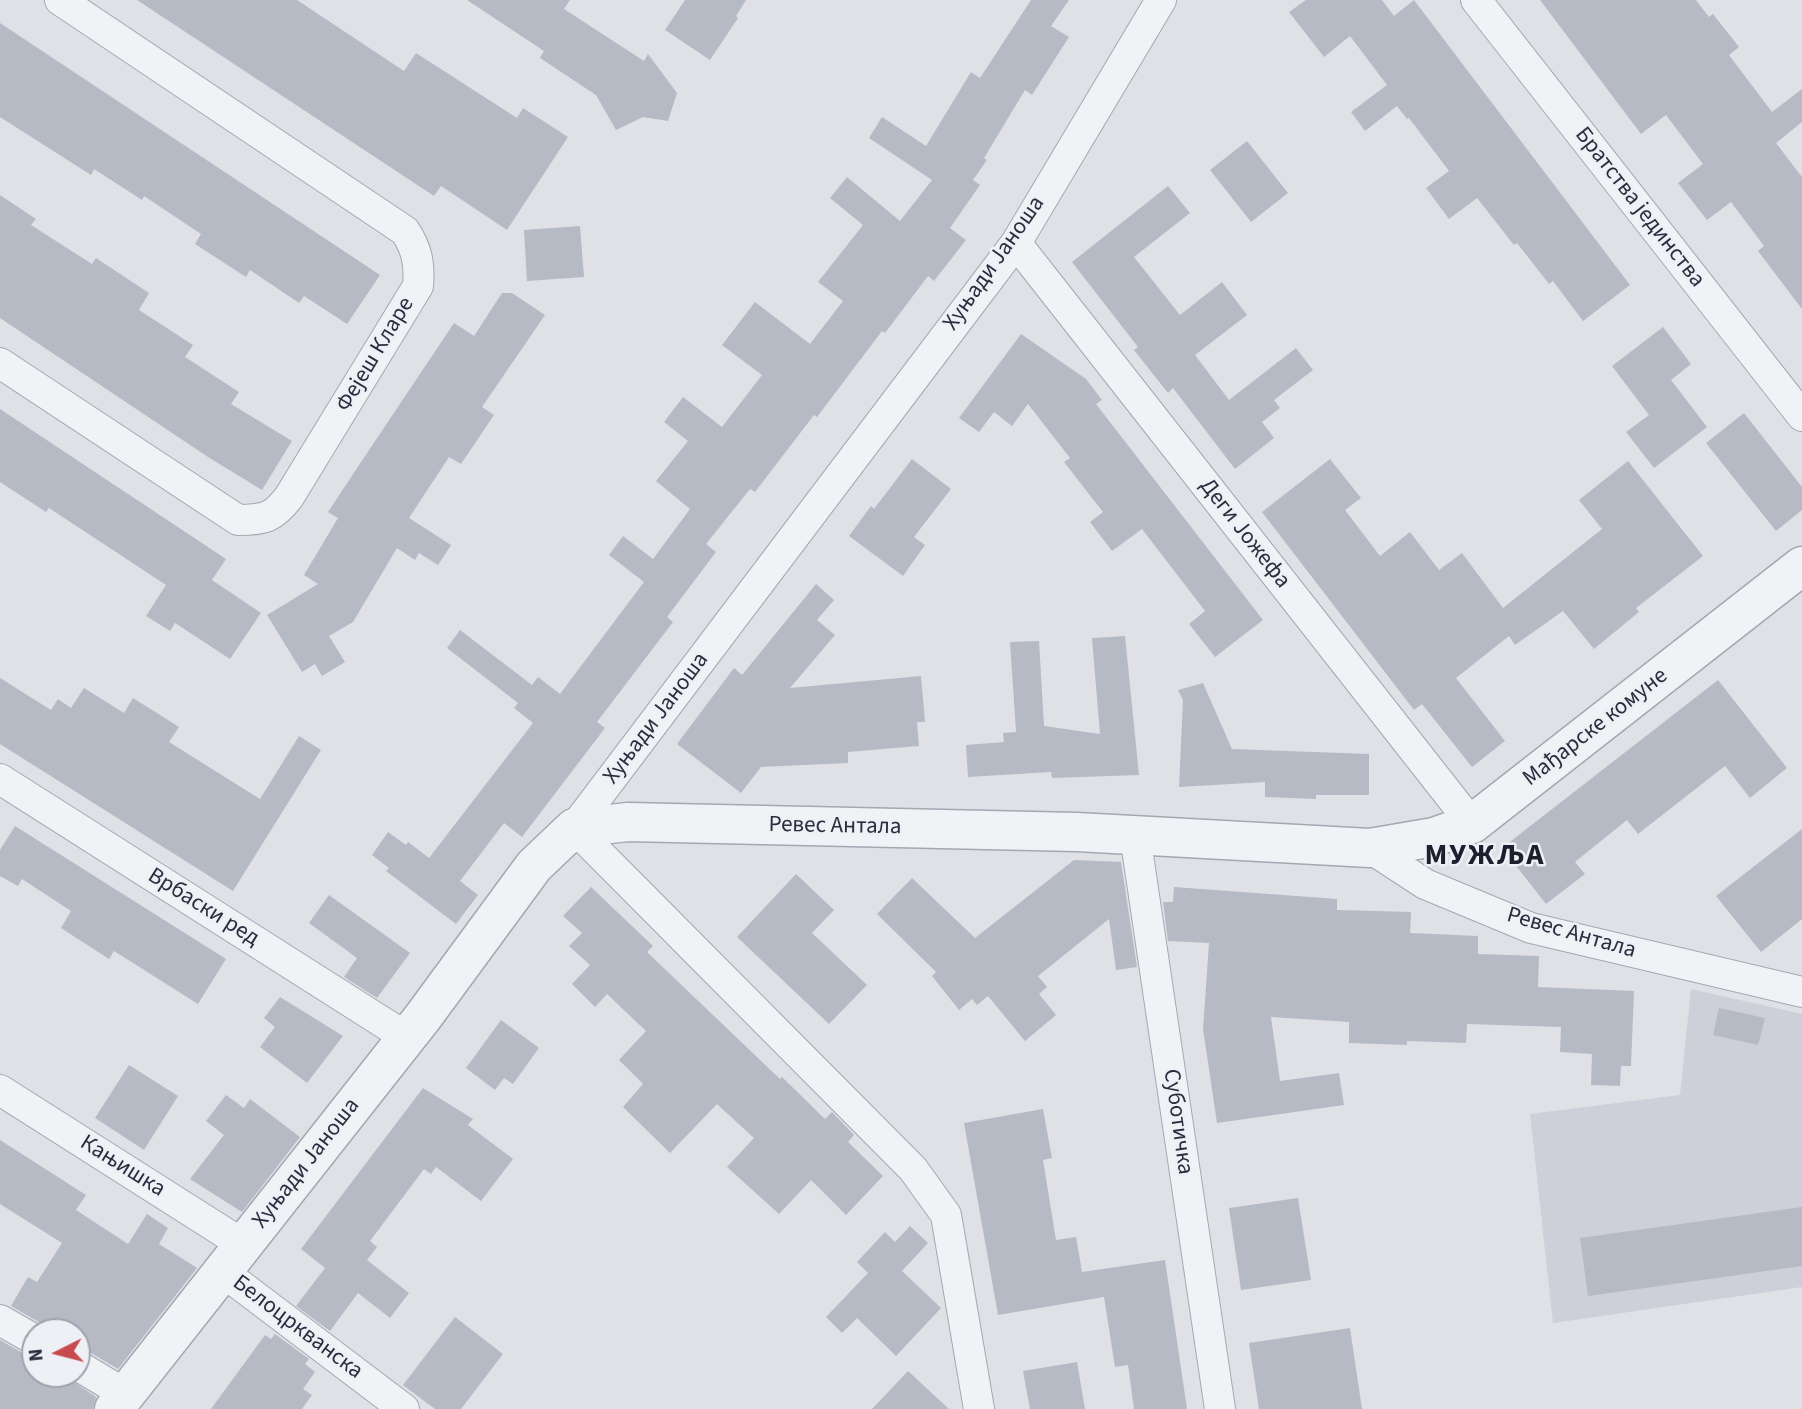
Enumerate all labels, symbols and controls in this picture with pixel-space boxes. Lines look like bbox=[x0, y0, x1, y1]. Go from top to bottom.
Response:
street label: Братства јединства bbox=[1568, 123, 1710, 293]
street label: Хуњади Јаноша bbox=[938, 191, 1052, 337]
street label: Фејеш Кларе bbox=[331, 293, 421, 417]
street label: Деги Јожефа bbox=[1193, 474, 1295, 594]
street label: Хуњади Јаноша bbox=[598, 648, 716, 790]
street label: Мађарске комуне bbox=[1518, 663, 1674, 793]
street label: Ревес Антала bbox=[768, 812, 902, 842]
district label: МУЖЉА bbox=[1425, 839, 1545, 875]
street label: Врбаски ред bbox=[142, 863, 264, 953]
street label: Ревес Антала bbox=[1503, 902, 1639, 966]
street label: Суботичка bbox=[1156, 1067, 1198, 1177]
street label: Хуњади Јаноша bbox=[248, 1093, 366, 1235]
street label: Кањишка bbox=[74, 1130, 170, 1204]
street label: Белоцркванска bbox=[226, 1270, 368, 1386]
north arrow bbox=[21, 1318, 91, 1388]
text: N bbox=[23, 1347, 51, 1363]

